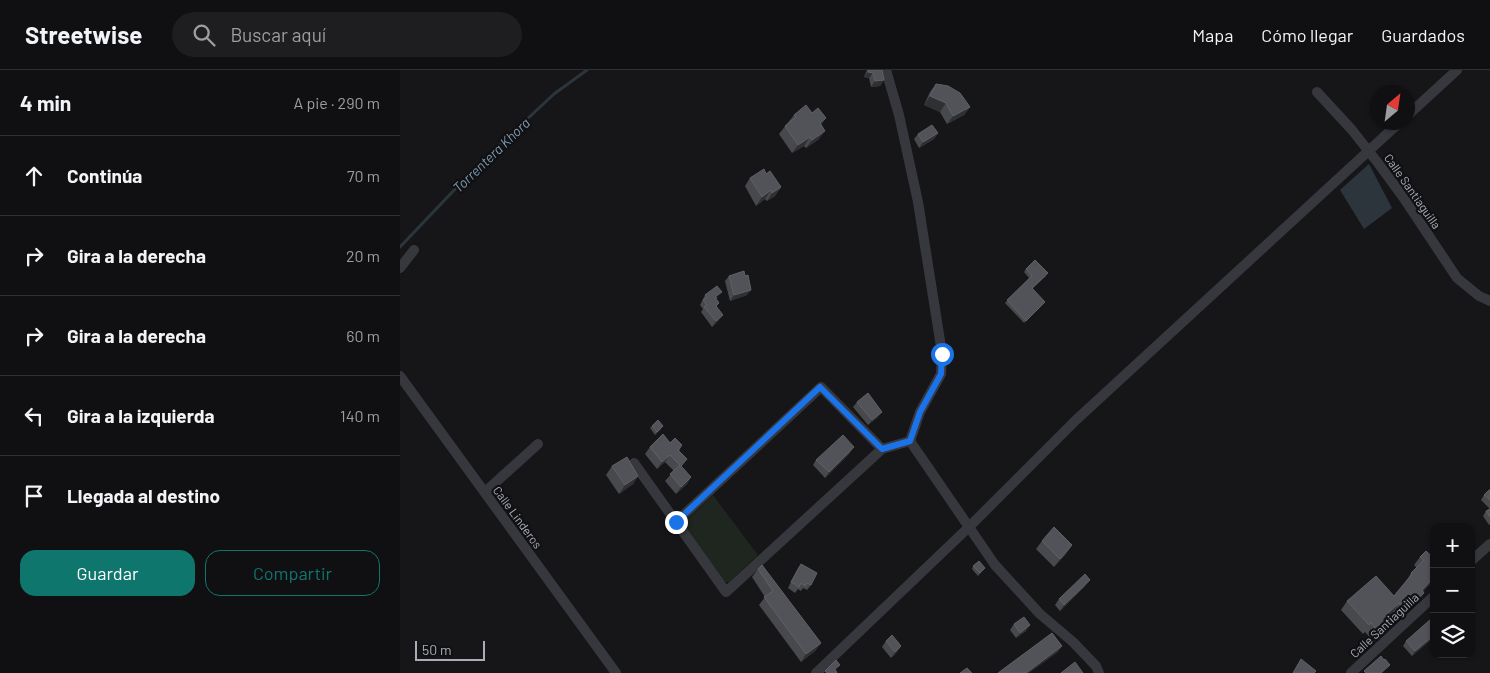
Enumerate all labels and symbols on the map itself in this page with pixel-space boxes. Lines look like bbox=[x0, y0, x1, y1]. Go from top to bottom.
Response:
north arrow bbox=[1370, 85, 1415, 130]
water label: Torrentera Khora bbox=[449, 114, 533, 196]
street label: Calle Santiaguilla bbox=[1382, 151, 1444, 231]
route start bbox=[931, 343, 954, 366]
street label: Calle Linderos bbox=[491, 483, 545, 551]
route end bbox=[665, 511, 688, 534]
street label: Calle Santiaguilla bbox=[1347, 590, 1421, 660]
scale bar bbox=[415, 638, 485, 661]

